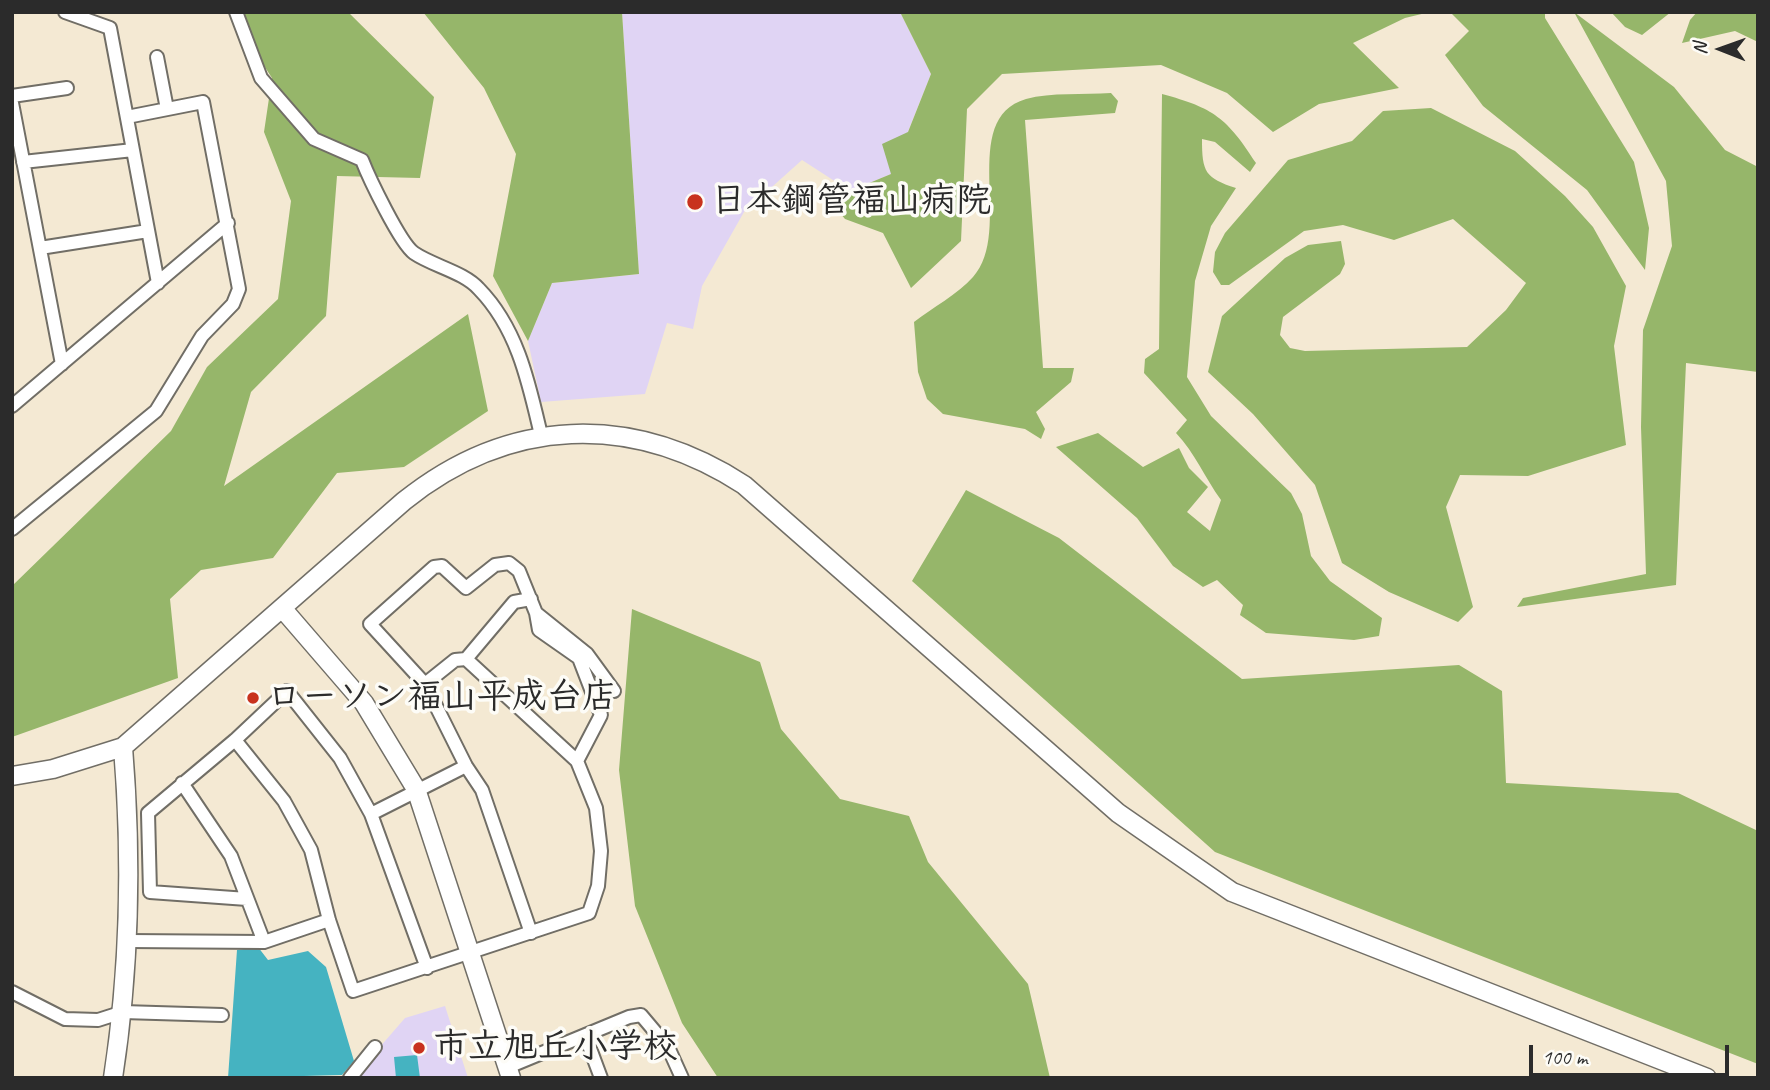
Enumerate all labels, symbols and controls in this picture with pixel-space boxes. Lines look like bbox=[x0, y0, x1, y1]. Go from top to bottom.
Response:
north arrow bbox=[1686, 14, 1756, 84]
text: N bbox=[1688, 43, 1712, 55]
place label: 日本鋼管福山病院 bbox=[711, 181, 991, 223]
marker: 日本鋼管福山病院 bbox=[685, 192, 705, 212]
place label: ローソン福山平成台店 bbox=[267, 677, 617, 719]
marker: ローソン福山平成台店 bbox=[245, 690, 261, 706]
place label: 市立旭丘小学校 bbox=[433, 1027, 678, 1069]
scale bar bbox=[1532, 1030, 1732, 1074]
marker: 市立旭丘小学校 bbox=[411, 1040, 427, 1056]
text: 100 m bbox=[1542, 1044, 1587, 1070]

